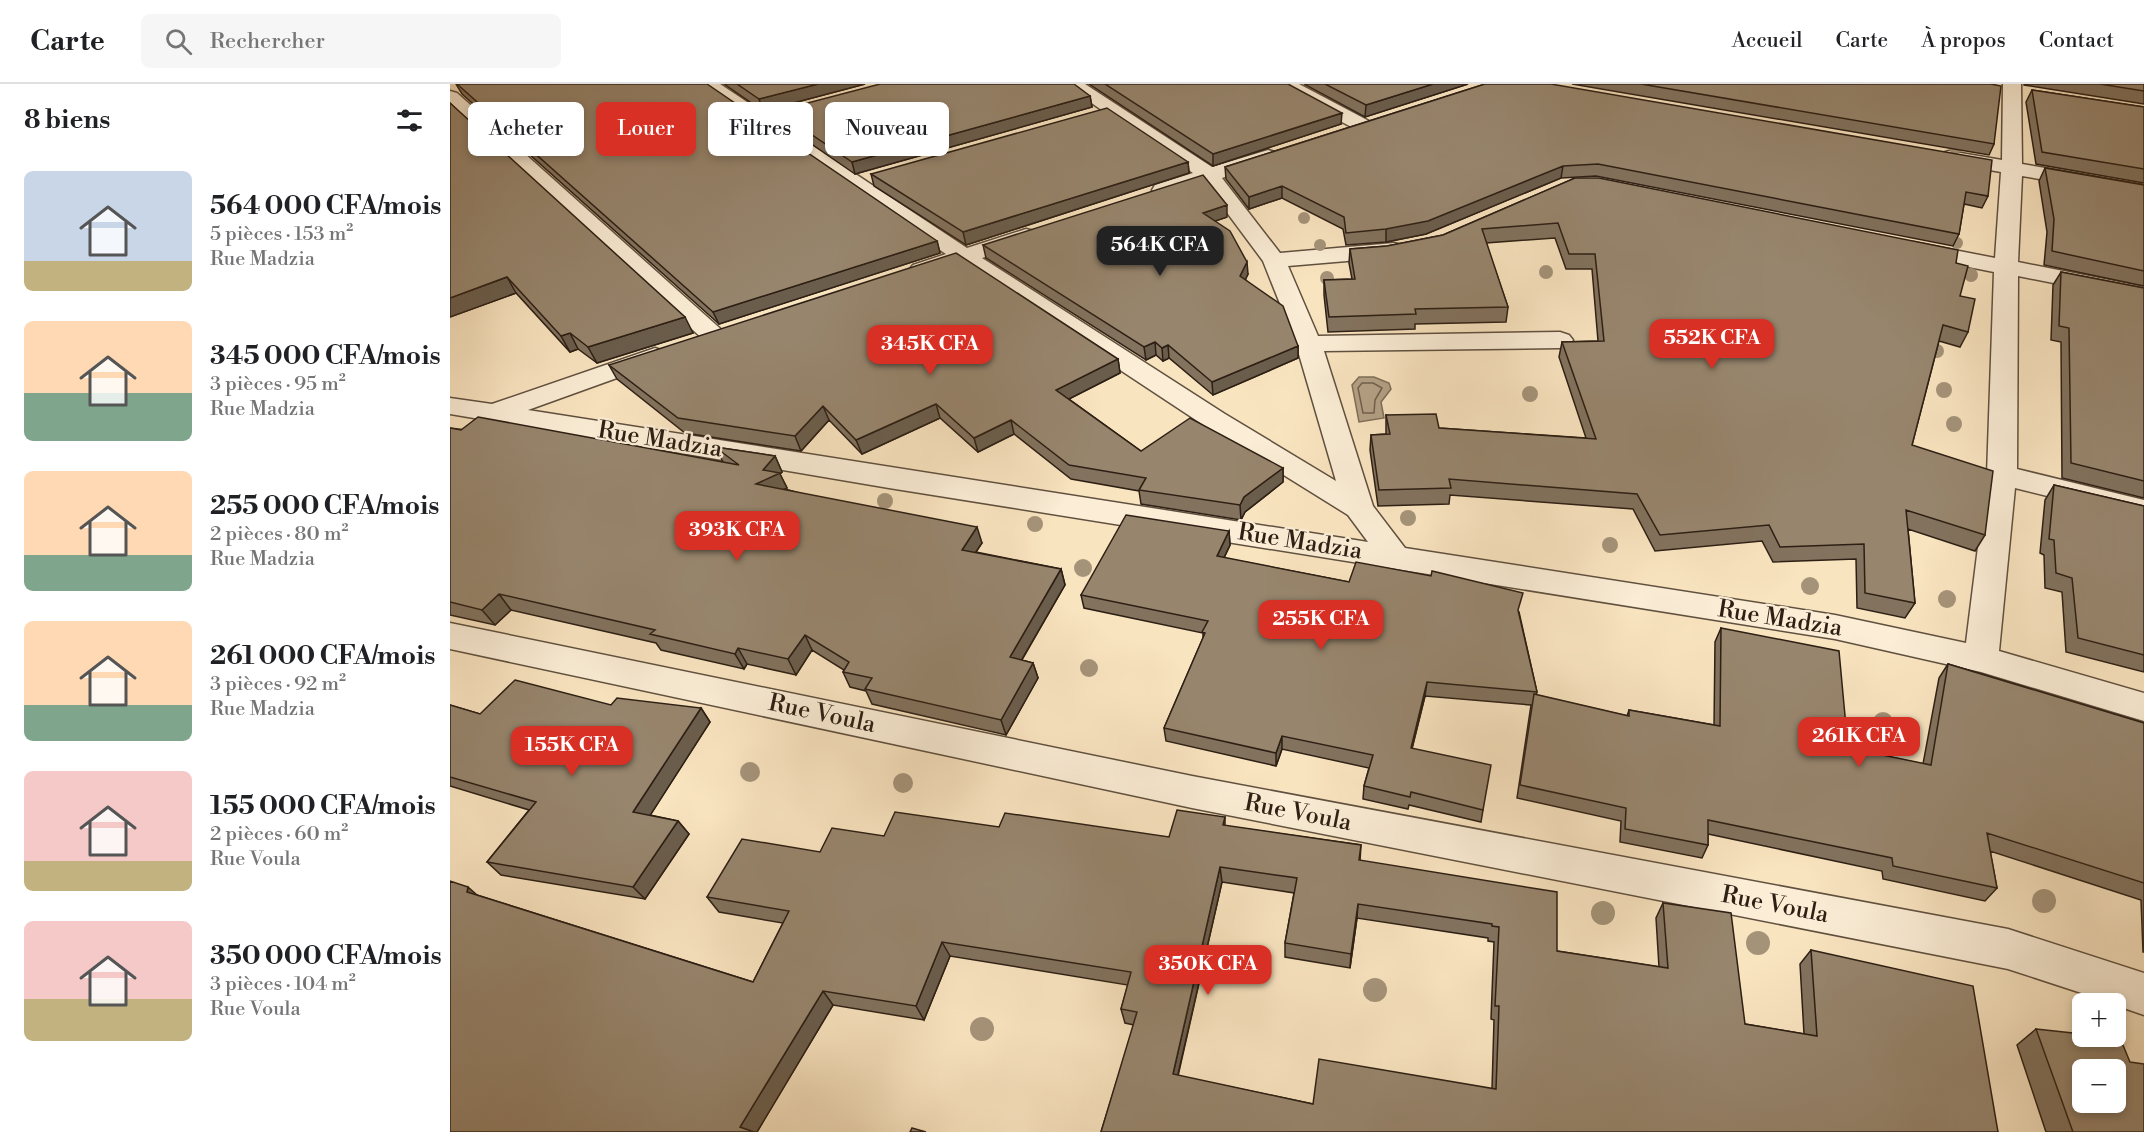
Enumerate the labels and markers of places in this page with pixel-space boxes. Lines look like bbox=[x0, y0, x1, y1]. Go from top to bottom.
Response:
pin: 564K CFA bbox=[1098, 226, 1222, 277]
pin: 552K CFA bbox=[1650, 319, 1774, 370]
pin: 345K CFA bbox=[868, 325, 992, 376]
pin: 393K CFA bbox=[675, 511, 799, 562]
pin: 255K CFA bbox=[1259, 600, 1383, 651]
pin: 261K CFA bbox=[1797, 717, 1921, 768]
pin: 155K CFA bbox=[510, 726, 634, 777]
pin: 350K CFA bbox=[1146, 945, 1270, 996]

